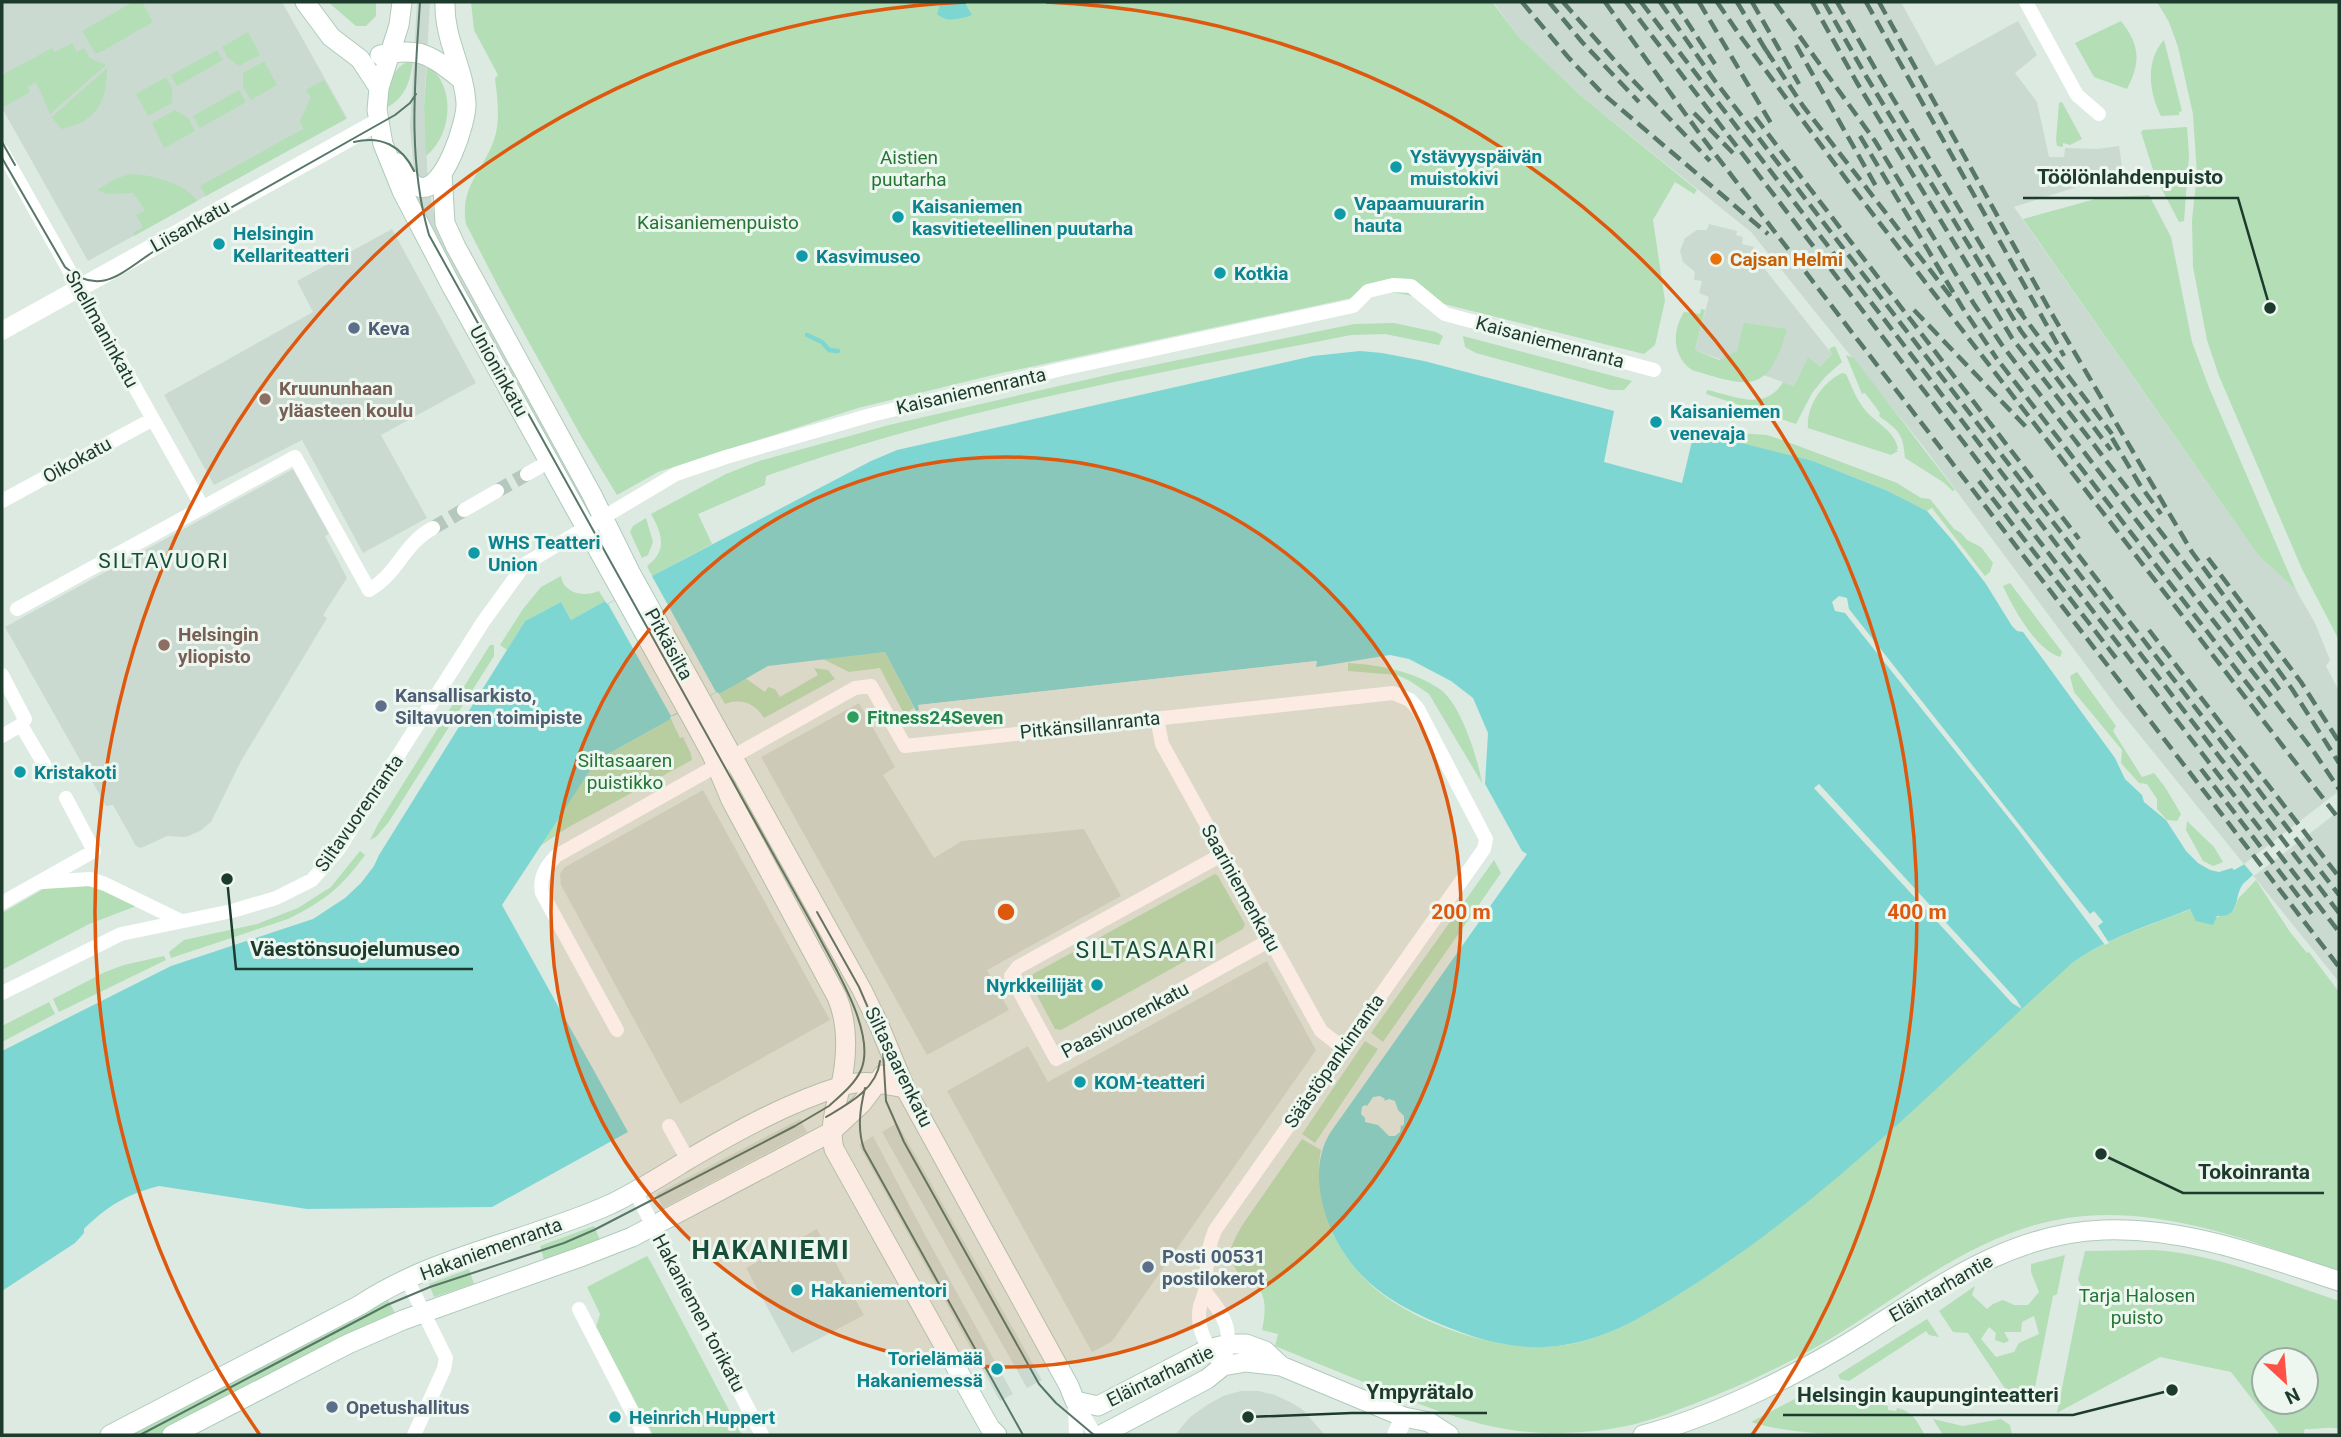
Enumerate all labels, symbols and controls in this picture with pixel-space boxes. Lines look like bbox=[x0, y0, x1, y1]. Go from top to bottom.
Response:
place label: Ystävyyspäivän muistokivi bbox=[1410, 145, 1542, 190]
park label: Aistien puutarha bbox=[871, 146, 947, 191]
callout: Töölönlahdenpuisto bbox=[2023, 156, 2238, 198]
marker: Ystävyyspäivän muistokivi bbox=[1388, 159, 1404, 175]
text: Töölönlahdenpuisto bbox=[2037, 165, 2223, 189]
place label: Vapaamuurarin hauta bbox=[1354, 192, 1484, 237]
street label: Liisankatu bbox=[146, 195, 234, 257]
place label: Kaisaniemen kasvitieteellinen puutarha bbox=[912, 195, 1133, 240]
marker: Vapaamuurarin hauta bbox=[1332, 206, 1348, 222]
marker: Kaisaniemen kasvitieteellinen puutarha bbox=[890, 209, 906, 225]
park label: Kaisaniemenpuisto bbox=[637, 211, 799, 234]
place label: Helsingin Kellariteatteri bbox=[233, 222, 349, 267]
marker: Helsingin Kellariteatteri bbox=[211, 236, 227, 252]
place label: Kasvimuseo bbox=[816, 245, 921, 268]
marker: Kasvimuseo bbox=[794, 248, 810, 264]
place label: Cajsan Helmi bbox=[1730, 248, 1843, 271]
marker: Cajsan Helmi bbox=[1708, 251, 1724, 267]
place label: Kotkia bbox=[1234, 262, 1288, 285]
marker: Kotkia bbox=[1212, 265, 1228, 281]
street label: Snellmaninkatu bbox=[60, 266, 144, 392]
street label: Kaisaniemenranta bbox=[1473, 311, 1627, 373]
place label: Keva bbox=[368, 317, 410, 340]
marker: Keva bbox=[346, 320, 362, 336]
street label: Unioninkatu bbox=[465, 321, 533, 421]
street label: Kaisaniemenranta bbox=[894, 363, 1048, 419]
place label: Kruununhaan yläasteen koulu bbox=[279, 377, 413, 422]
marker: Kruununhaan yläasteen koulu bbox=[257, 391, 273, 407]
place label: Kaisaniemen venevaja bbox=[1670, 400, 1781, 445]
marker: Kaisaniemen venevaja bbox=[1648, 414, 1664, 430]
street label: Oikokatu bbox=[39, 432, 115, 488]
place label: WHS Teatteri Union bbox=[488, 531, 600, 576]
marker: WHS Teatteri Union bbox=[466, 545, 482, 561]
district label: SILTAVUORI bbox=[98, 549, 230, 573]
street label: Pitkäsilta bbox=[640, 604, 698, 684]
place label: Helsingin yliopisto bbox=[178, 623, 259, 668]
marker: Helsingin yliopisto bbox=[156, 637, 172, 653]
place label: Kansallisarkisto, Siltavuoren toimipiste bbox=[395, 684, 582, 729]
marker: Kansallisarkisto, Siltavuoren toimipiste bbox=[373, 698, 389, 714]
place label: Fitness24Seven bbox=[867, 706, 1003, 729]
street label: Pitkänsillanranta bbox=[1019, 706, 1161, 744]
marker: Fitness24Seven bbox=[845, 709, 861, 725]
park label: Siltasaaren puistikko bbox=[578, 749, 672, 794]
street label: Siltavuorenranta bbox=[310, 750, 408, 876]
place label: Kristakoti bbox=[34, 761, 117, 784]
marker: Kristakoti bbox=[12, 764, 28, 780]
street label: Saariniemenkatu bbox=[1196, 820, 1286, 956]
centre of rings bbox=[994, 900, 1018, 924]
text: 200 m bbox=[1431, 900, 1491, 924]
text: 400 m bbox=[1887, 900, 1947, 924]
callout: Väestönsuojelumuseo bbox=[236, 927, 473, 969]
text: Väestönsuojelumuseo bbox=[250, 937, 460, 961]
district label: SILTASAARI bbox=[1075, 937, 1217, 964]
place label: Nyrkkeilijät bbox=[986, 974, 1084, 997]
street label: Paasivuorenkatu bbox=[1057, 977, 1193, 1063]
marker: Nyrkkeilijät bbox=[1089, 977, 1105, 993]
street label: Säästöpankinranta bbox=[1279, 990, 1389, 1132]
street label: Siltasaarenkatu bbox=[860, 1003, 938, 1131]
place label: KOM-teatteri bbox=[1094, 1071, 1205, 1094]
marker: KOM-teatteri bbox=[1072, 1074, 1088, 1090]
callout: Tokoinranta bbox=[2183, 1151, 2324, 1193]
text: Tokoinranta bbox=[2198, 1160, 2310, 1184]
street label: Hakaniemenranta bbox=[417, 1213, 565, 1285]
street label: Hakaniemen torikatu bbox=[648, 1230, 750, 1396]
district label: HAKANIEMI bbox=[692, 1235, 851, 1265]
place label: Posti 00531 postilokerot bbox=[1162, 1245, 1265, 1290]
street label: Eläintarhantie bbox=[1885, 1249, 1997, 1327]
marker: Posti 00531 postilokerot bbox=[1140, 1259, 1156, 1275]
place label: Hakaniementori bbox=[811, 1279, 947, 1302]
marker: Hakaniementori bbox=[789, 1282, 805, 1298]
park label: Tarja Halosen puisto bbox=[2079, 1284, 2195, 1329]
street label: Eläintarhantie bbox=[1103, 1340, 1217, 1412]
north arrow bbox=[2250, 1346, 2320, 1416]
place label: Torielämää Hakaniemessä bbox=[857, 1347, 983, 1392]
marker: Torielämää Hakaniemessä bbox=[989, 1361, 1005, 1377]
callout: Ympyrätalo bbox=[1352, 1371, 1487, 1413]
callout: Helsingin kaupunginteatteri bbox=[1783, 1373, 2073, 1415]
text: Ympyrätalo bbox=[1366, 1380, 1474, 1404]
text: Helsingin kaupunginteatteri bbox=[1797, 1383, 2059, 1407]
text: N bbox=[2281, 1383, 2303, 1409]
place label: Opetushallitus bbox=[346, 1396, 470, 1419]
marker: Opetushallitus bbox=[324, 1399, 340, 1415]
place label: Heinrich Huppert bbox=[629, 1406, 776, 1429]
marker: Heinrich Huppert bbox=[607, 1409, 623, 1425]

